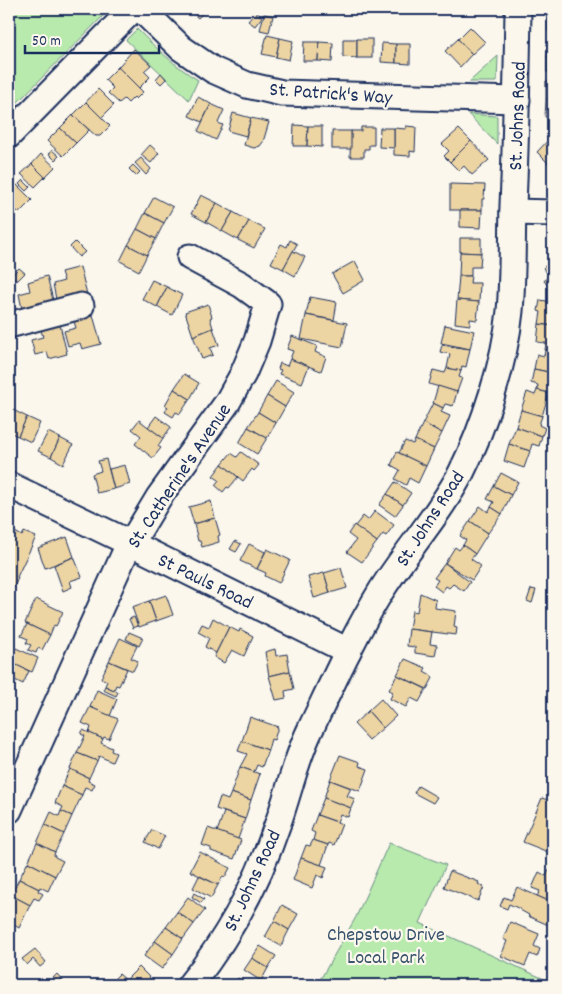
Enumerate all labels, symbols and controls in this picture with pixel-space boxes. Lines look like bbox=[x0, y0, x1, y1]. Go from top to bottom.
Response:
scale bar bbox=[25, 22, 159, 54]
text: 50 m bbox=[32, 31, 61, 53]
street label: St. Johns Road bbox=[503, 61, 535, 171]
street label: St. Patrick's Way bbox=[268, 77, 394, 113]
street label: St. Catherine's Avenue bbox=[121, 398, 240, 555]
street label: St. Johns Road bbox=[390, 466, 473, 573]
street label: St Pauls Road bbox=[152, 548, 257, 618]
street label: St. Johns Road bbox=[218, 826, 289, 937]
park label: Chepstow Drive Local Park bbox=[327, 922, 445, 973]

